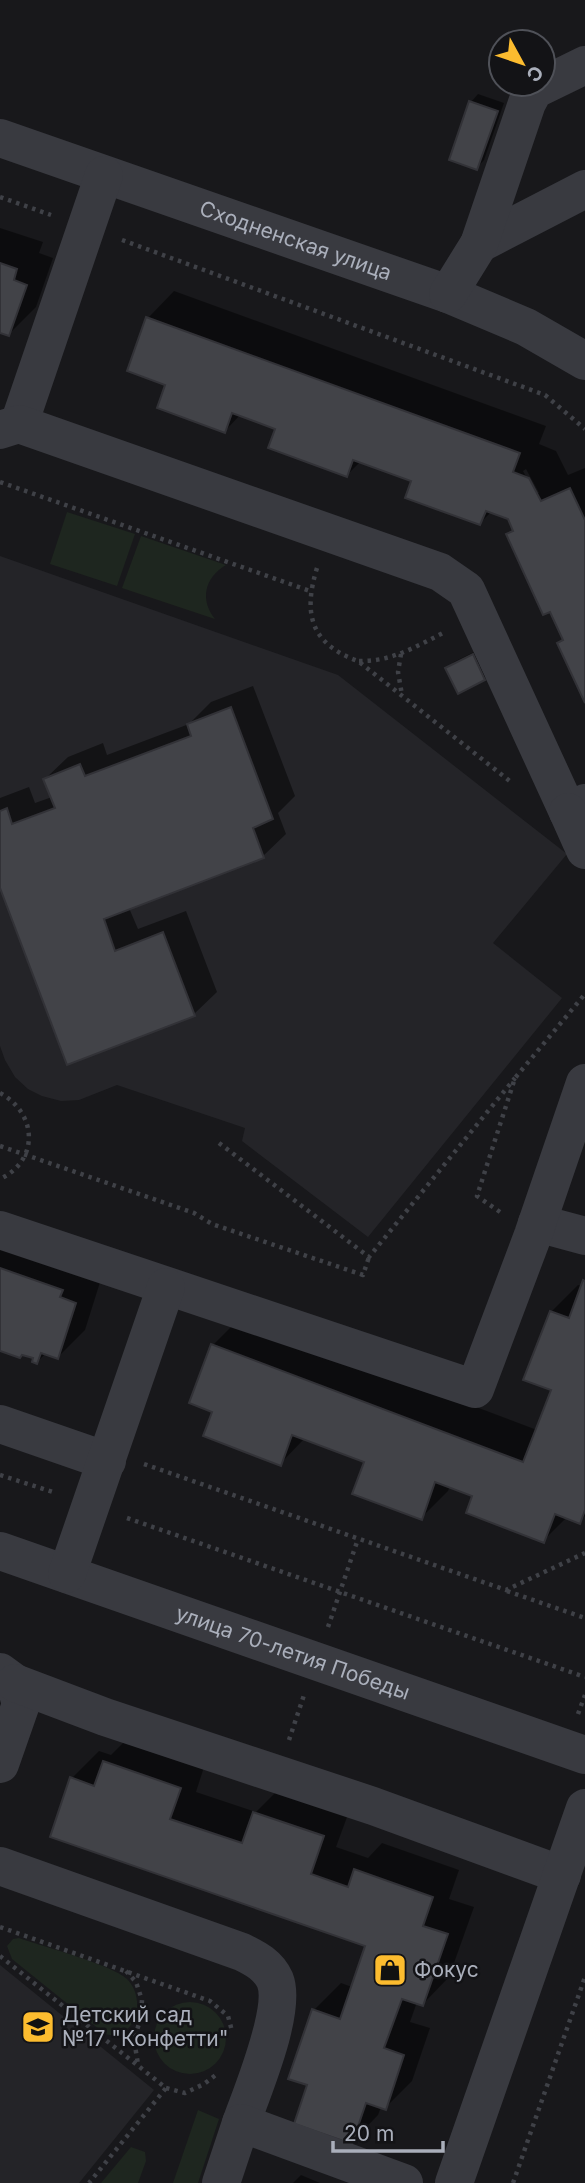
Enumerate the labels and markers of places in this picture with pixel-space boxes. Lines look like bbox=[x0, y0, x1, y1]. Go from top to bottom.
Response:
shop icon: Фокус bbox=[371, 1951, 409, 1989]
place label: Фокус bbox=[414, 1957, 479, 1982]
place label: Детский сад №17 "Конфетти" bbox=[62, 2002, 229, 2051]
school or university icon: Детский сад №17 "Конфетти" bbox=[19, 2008, 57, 2046]

